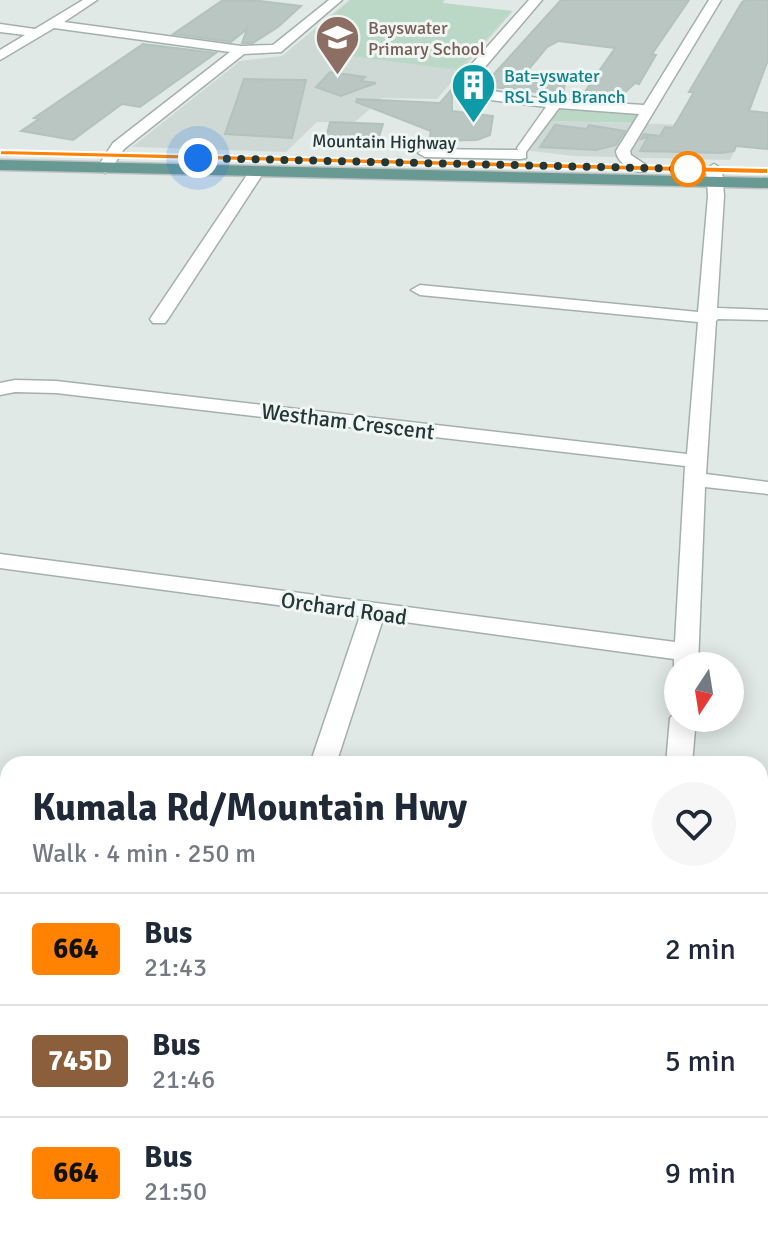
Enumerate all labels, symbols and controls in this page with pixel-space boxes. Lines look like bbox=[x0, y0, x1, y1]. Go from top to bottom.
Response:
school or university icon: Bayswater Primary School bbox=[313, 14, 361, 77]
place label: Bayswater Primary School bbox=[368, 17, 485, 60]
building icon: Bat=yswater RSL Sub Branch bbox=[449, 62, 497, 125]
place label: Bat=yswater RSL Sub Branch bbox=[504, 65, 626, 108]
street label: Mountain Highway bbox=[312, 130, 457, 154]
your location bbox=[178, 138, 218, 178]
unlabelled marker bbox=[671, 152, 705, 186]
street label: Westham Crescent bbox=[260, 397, 436, 446]
street label: Orchard Road bbox=[279, 586, 409, 631]
north arrow bbox=[664, 652, 744, 732]
map controls bbox=[664, 652, 744, 732]
button: heart bbox=[652, 782, 736, 866]
text: Kumala Rd/Mountain Hwy bbox=[32, 784, 467, 831]
text: Walk · 4 min · 250 m bbox=[32, 838, 256, 870]
text: Bus bbox=[144, 915, 192, 952]
text: 2 min bbox=[665, 931, 736, 968]
text: 664 bbox=[53, 932, 99, 966]
text: 21:43 bbox=[144, 952, 207, 984]
text: Bus bbox=[152, 1027, 200, 1064]
text: 5 min bbox=[665, 1043, 736, 1080]
text: 745D bbox=[48, 1044, 112, 1078]
text: 21:46 bbox=[152, 1064, 215, 1096]
text: Bus bbox=[144, 1139, 192, 1176]
text: 9 min bbox=[665, 1155, 736, 1192]
text: 664 bbox=[53, 1156, 99, 1190]
text: 21:50 bbox=[144, 1176, 207, 1208]

